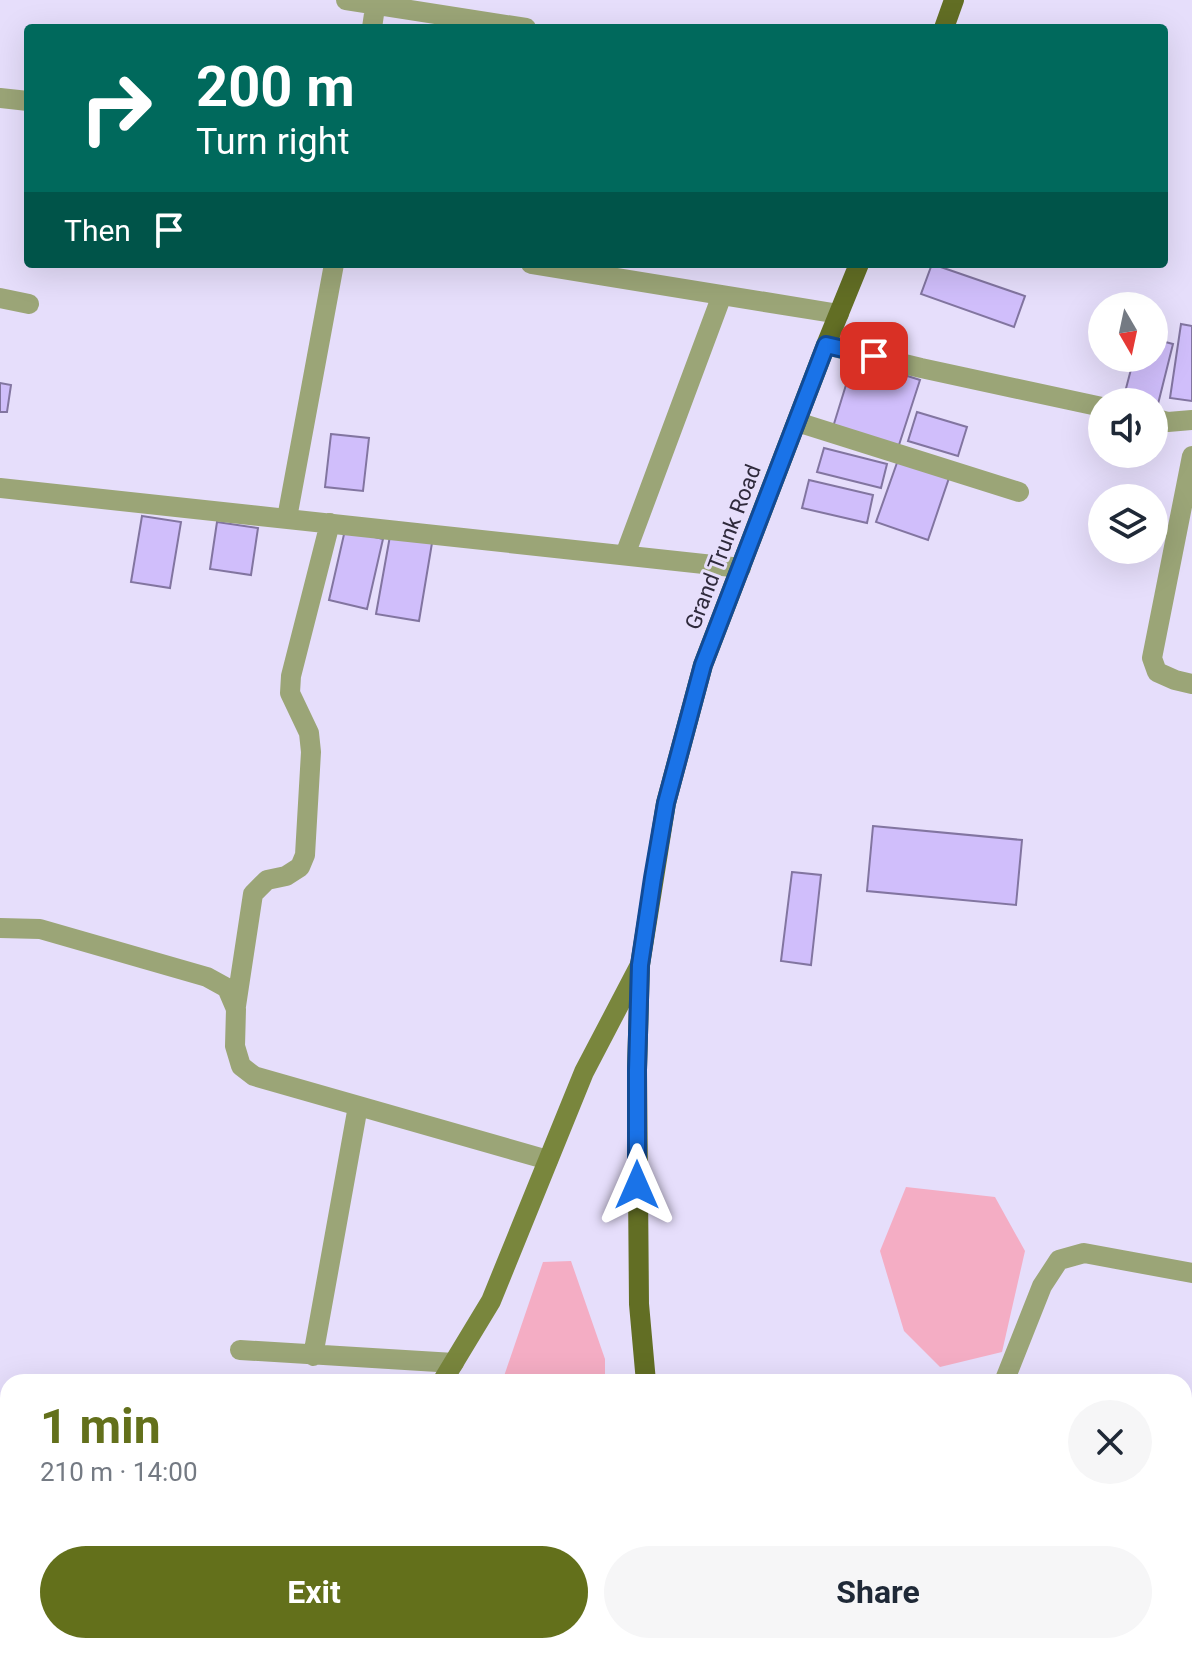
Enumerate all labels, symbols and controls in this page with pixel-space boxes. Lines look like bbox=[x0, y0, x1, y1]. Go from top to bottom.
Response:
text: 200 m bbox=[196, 54, 355, 120]
icon: right bbox=[64, 56, 168, 160]
text: Turn right bbox=[196, 121, 349, 163]
icon: arrive bbox=[147, 208, 191, 252]
text: Then bbox=[64, 213, 131, 248]
north arrow bbox=[1088, 292, 1168, 372]
map controls bbox=[1088, 292, 1168, 564]
pin bbox=[840, 322, 908, 390]
icon: arrive bbox=[852, 334, 896, 378]
button: sound bbox=[1088, 388, 1168, 468]
street label: Grand Trunk Road bbox=[680, 461, 766, 633]
button: layers bbox=[1088, 484, 1168, 564]
position arrow bbox=[595, 1143, 679, 1227]
text: 1 min bbox=[40, 1398, 161, 1455]
button: close bbox=[1068, 1400, 1152, 1484]
text: 210 m · 14:00 bbox=[40, 1457, 198, 1487]
button: Exit bbox=[40, 1546, 588, 1638]
button: Share bbox=[604, 1546, 1152, 1638]

